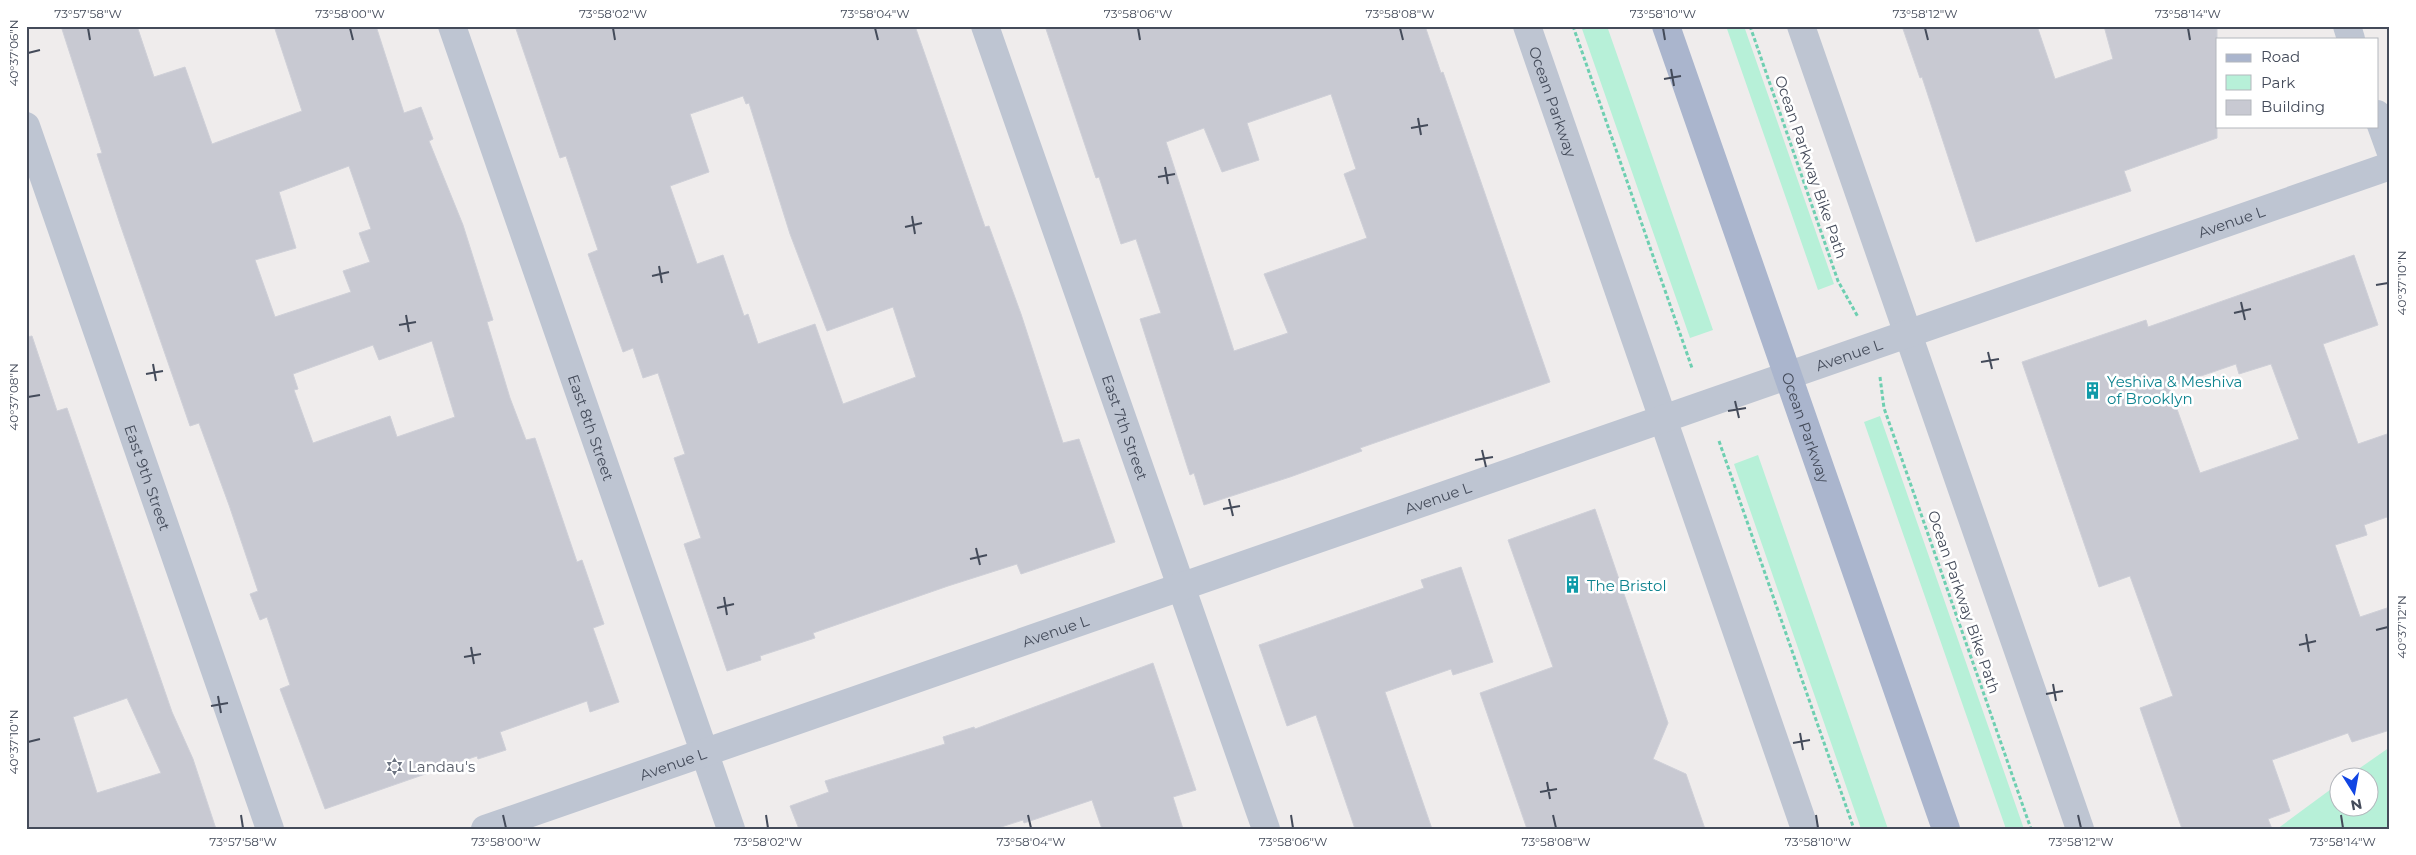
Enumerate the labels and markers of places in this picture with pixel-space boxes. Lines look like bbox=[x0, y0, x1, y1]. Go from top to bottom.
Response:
place label: Yeshiva & Meshiva of Brooklyn bbox=[2107, 372, 2242, 408]
building icon: Yeshiva & Meshiva of Brooklyn bbox=[2083, 380, 2103, 400]
building icon: The Bristol bbox=[1563, 575, 1583, 595]
place label: The Bristol bbox=[1587, 576, 1667, 595]
synagogue icon: Landau's bbox=[384, 756, 404, 776]
place label: Landau's bbox=[408, 757, 475, 776]

